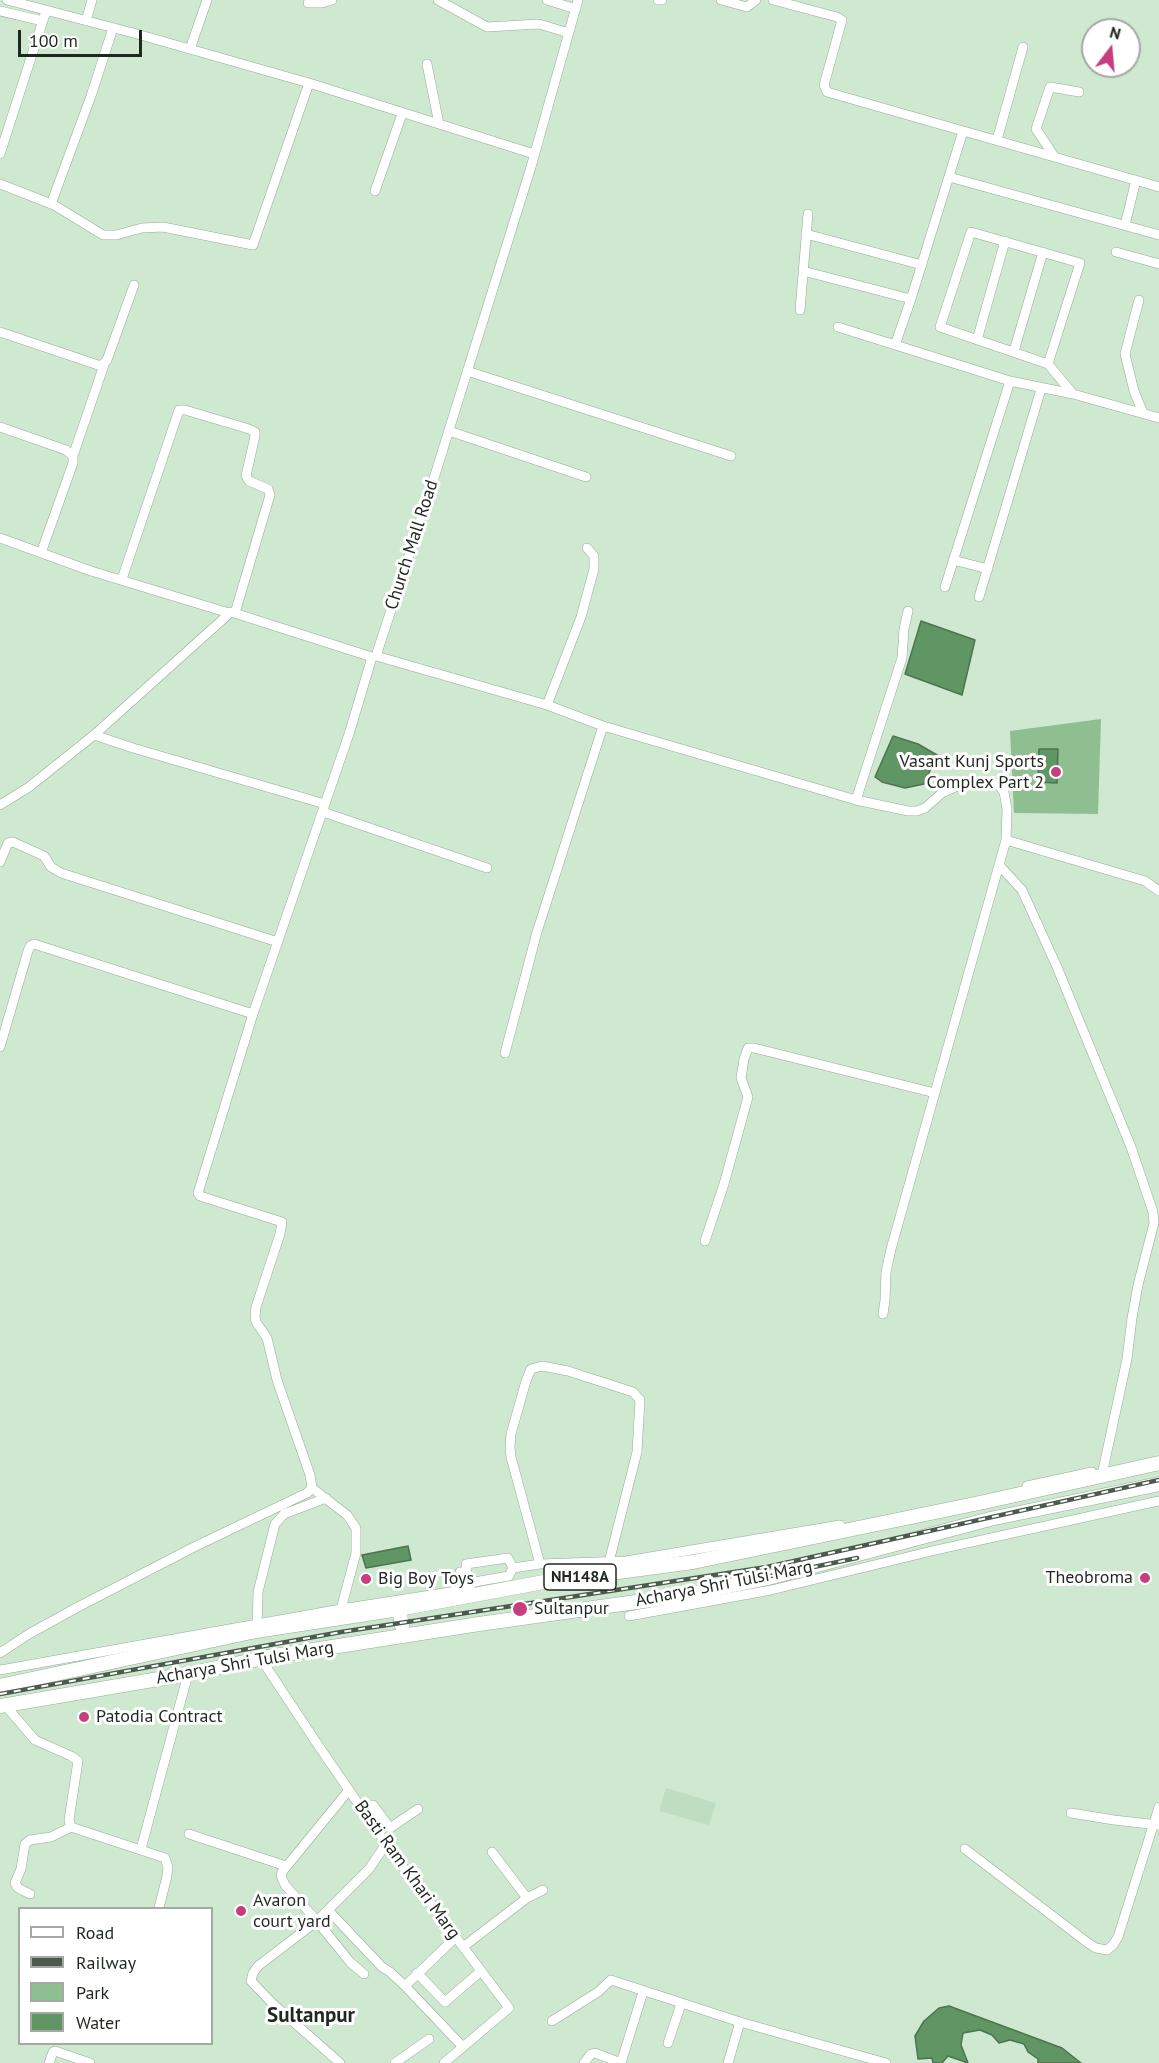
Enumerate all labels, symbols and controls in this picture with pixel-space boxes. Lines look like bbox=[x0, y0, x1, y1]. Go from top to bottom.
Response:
scale bar bbox=[21, 18, 146, 56]
north arrow bbox=[1081, 18, 1141, 78]
text: N bbox=[1108, 22, 1123, 44]
text: 100 m bbox=[29, 29, 78, 52]
street label: Church Mall Road bbox=[381, 477, 443, 613]
place label: Vasant Kunj Sports Complex Part 2 bbox=[900, 751, 1044, 794]
marker: Vasant Kunj Sports Complex Part 2 bbox=[1049, 765, 1063, 779]
street label: Acharya Shri Tulsi Marg bbox=[634, 1556, 814, 1612]
road number: NH148A bbox=[544, 1564, 616, 1590]
place label: Theobroma bbox=[1046, 1567, 1133, 1589]
place label: Big Boy Toys bbox=[378, 1568, 474, 1590]
marker: Theobroma bbox=[1138, 1571, 1152, 1585]
marker: Big Boy Toys bbox=[359, 1572, 373, 1586]
place label: Sultanpur bbox=[534, 1598, 609, 1620]
marker: Sultanpur bbox=[511, 1600, 529, 1618]
street label: Acharya Shri Tulsi Marg bbox=[155, 1637, 335, 1689]
place label: Patodia Contract bbox=[96, 1706, 223, 1728]
marker: Patodia Contract bbox=[77, 1710, 91, 1724]
street label: Basti Ram Khari Marg bbox=[349, 1796, 465, 1944]
place label: Avaron court yard bbox=[253, 1890, 331, 1932]
marker: Avaron court yard bbox=[234, 1904, 248, 1918]
legend bbox=[18, 1907, 213, 2045]
text: Road bbox=[76, 1921, 114, 1944]
text: Railway bbox=[76, 1951, 136, 1974]
text: Park bbox=[76, 1981, 109, 2004]
district label: Sultanpur bbox=[267, 2003, 355, 2029]
text: Water bbox=[76, 2011, 120, 2034]

